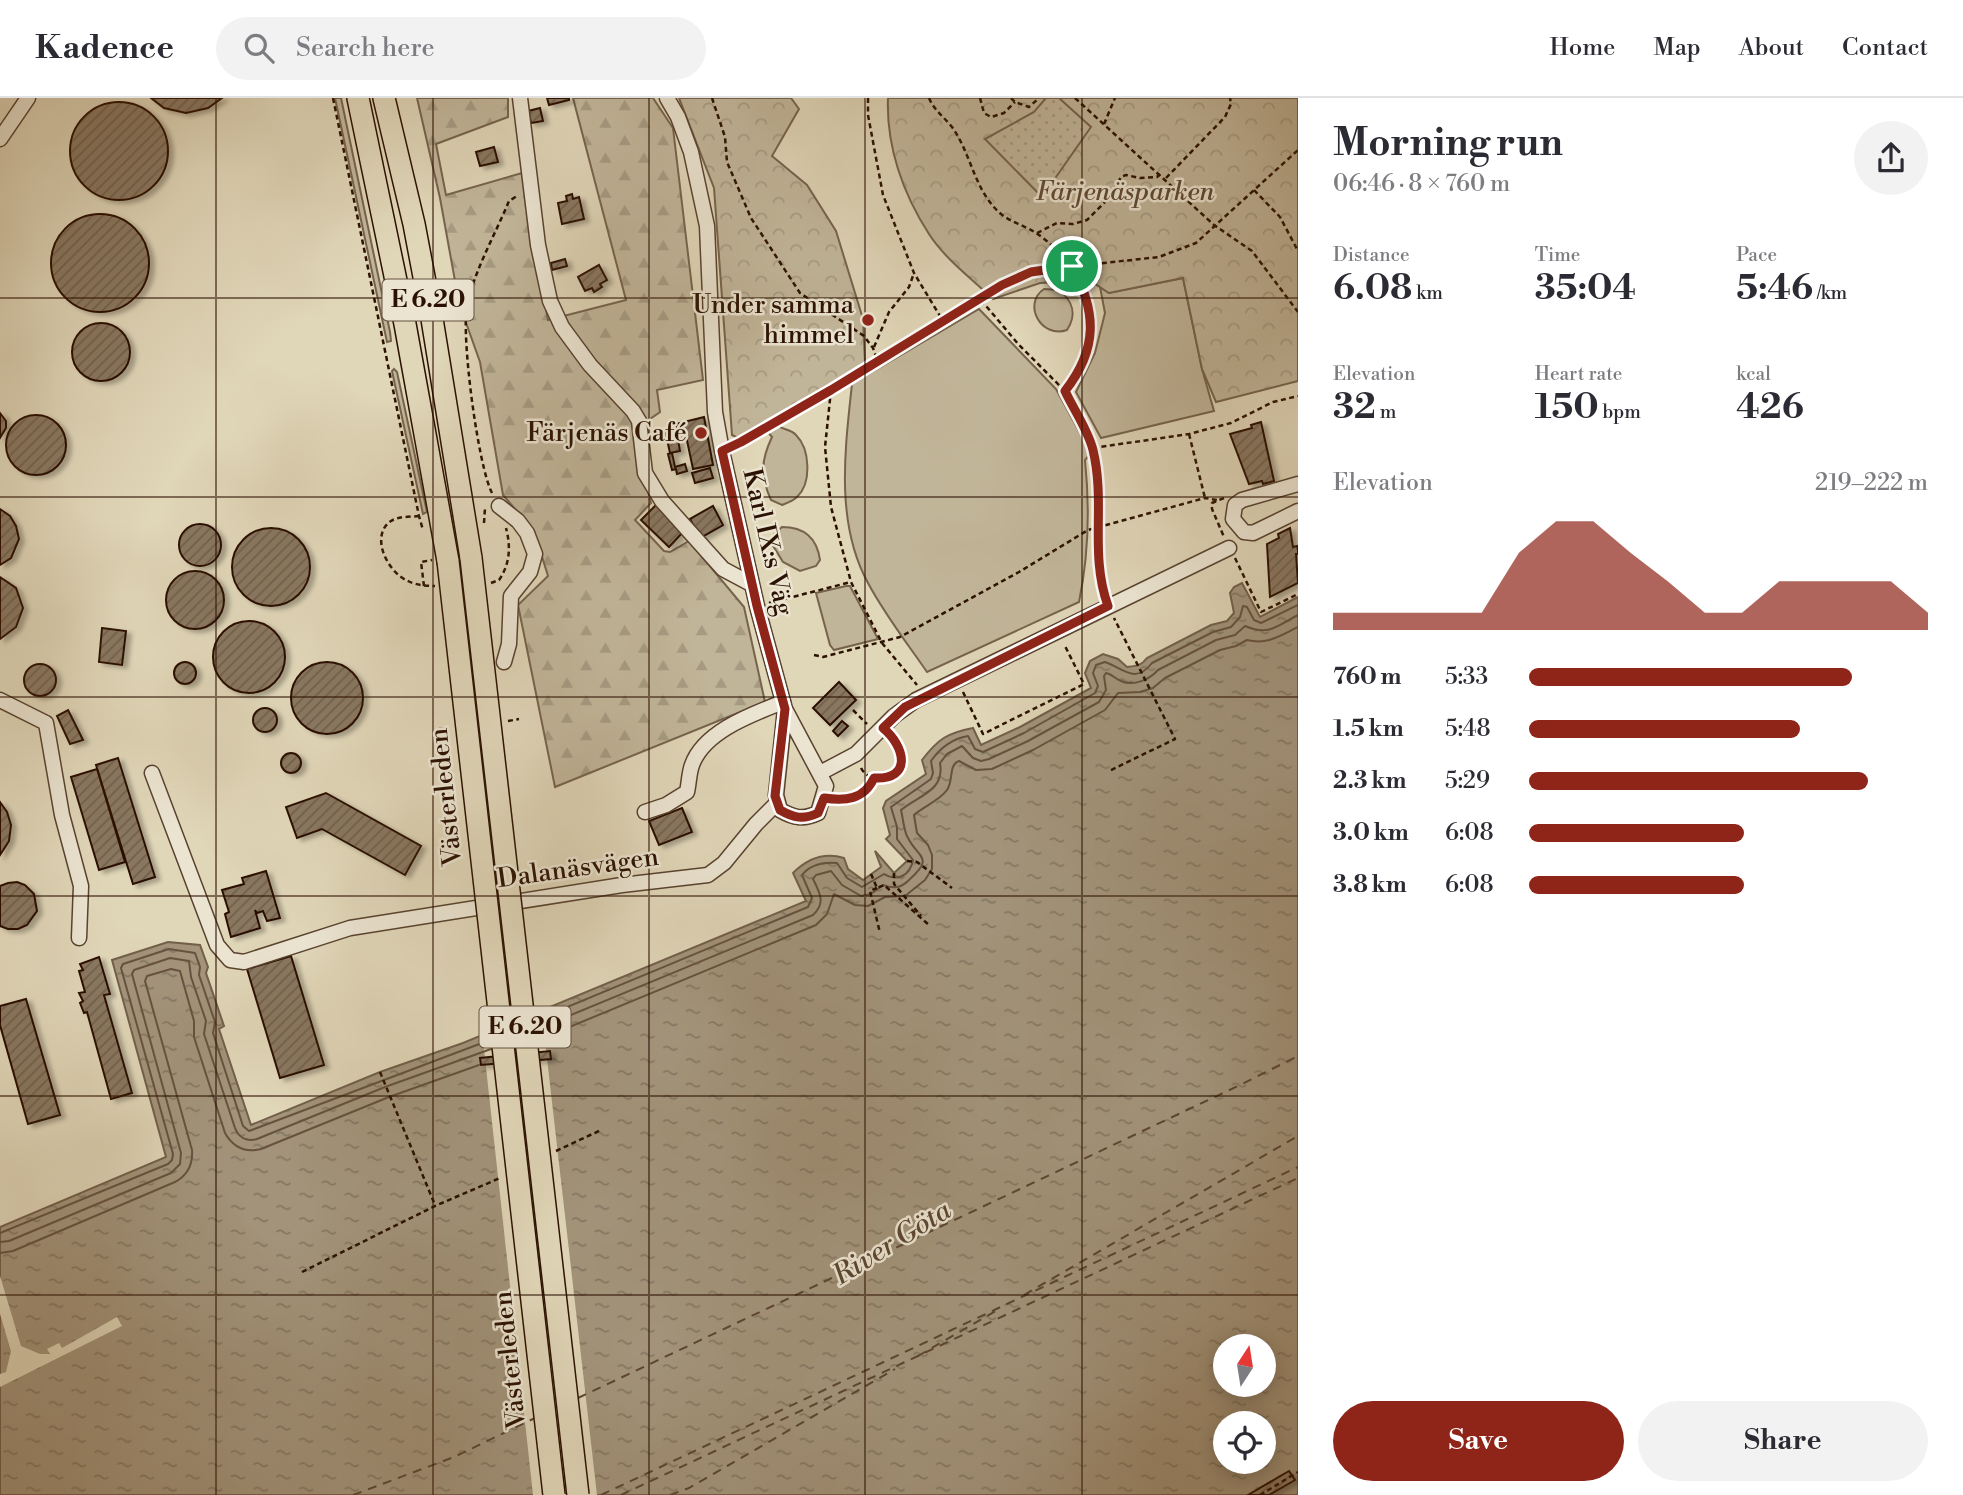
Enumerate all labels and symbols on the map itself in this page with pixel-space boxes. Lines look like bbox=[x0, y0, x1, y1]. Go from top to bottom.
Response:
park label: Färjenäsparken bbox=[1036, 176, 1215, 208]
pin bbox=[1042, 236, 1102, 296]
road number: E 6.20 bbox=[382, 280, 474, 320]
place label: Under samma himmel bbox=[692, 289, 855, 351]
marker: Under samma himmel bbox=[860, 312, 876, 328]
place label: Färjenäs Café bbox=[527, 417, 687, 449]
marker: Färjenäs Café bbox=[693, 425, 709, 441]
street label: Karl IX:s Väg bbox=[736, 465, 801, 619]
street label: Västerleden bbox=[423, 727, 469, 868]
street label: Dalanäsvägen bbox=[495, 841, 661, 895]
road number: E 6.20 bbox=[480, 1007, 570, 1048]
water label: River Göta bbox=[825, 1193, 958, 1294]
street label: Västerleden bbox=[487, 1290, 533, 1431]
north arrow bbox=[1213, 1334, 1276, 1396]

